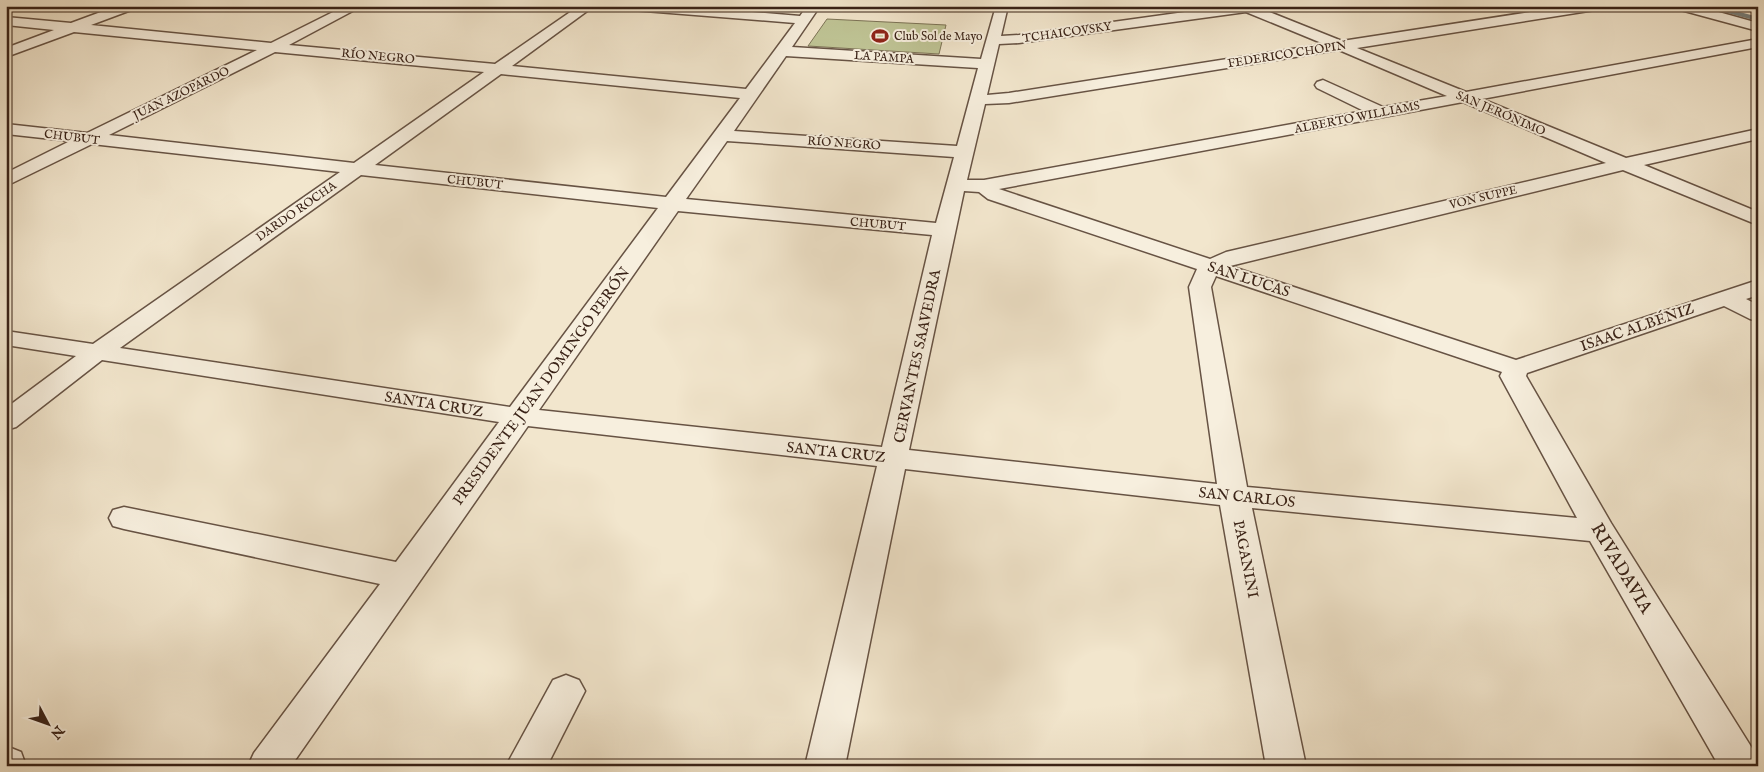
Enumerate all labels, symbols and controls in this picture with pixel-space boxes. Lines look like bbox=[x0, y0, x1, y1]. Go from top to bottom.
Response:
street label: TCHAICOVSKY bbox=[1021, 19, 1113, 46]
sports icon: Club Sol de Mayo bbox=[870, 26, 890, 46]
place label: Club Sol de Mayo bbox=[894, 29, 983, 44]
street label: FEDERICO CHOPIN bbox=[1227, 38, 1348, 71]
street label: RÍO NEGRO bbox=[341, 45, 415, 67]
street label: LA PAMPA bbox=[854, 48, 915, 67]
street label: JUAN AZOPARDO bbox=[129, 64, 232, 125]
street label: SAN JERÓNIMO bbox=[1453, 87, 1548, 140]
street label: ALBERTO WILLIAMS bbox=[1292, 98, 1421, 137]
street label: CHUBUT bbox=[43, 127, 101, 148]
street label: RÍO NEGRO bbox=[807, 132, 881, 154]
street label: CHUBUT bbox=[446, 172, 504, 193]
street label: DARDO ROCHA bbox=[253, 178, 340, 245]
street label: VON SUPPE bbox=[1447, 182, 1518, 213]
street label: CHUBUT bbox=[849, 215, 907, 234]
street label: SAN LUCAS bbox=[1205, 257, 1292, 302]
street label: PRESIDENTE JUAN DOMINGO PERÓN bbox=[449, 264, 634, 509]
street label: CERVANTES SAAVEDRA bbox=[890, 267, 945, 445]
street label: ISAAC ALBÉNIZ bbox=[1578, 299, 1697, 356]
street label: SANTA CRUZ bbox=[383, 387, 485, 422]
street label: SANTA CRUZ bbox=[785, 438, 887, 467]
street label: SAN CARLOS bbox=[1198, 483, 1296, 512]
street label: PAGANINI bbox=[1229, 518, 1262, 600]
street label: RIVADAVIA bbox=[1585, 519, 1657, 619]
north arrow bbox=[22, 700, 72, 750]
text: N bbox=[46, 721, 68, 742]

